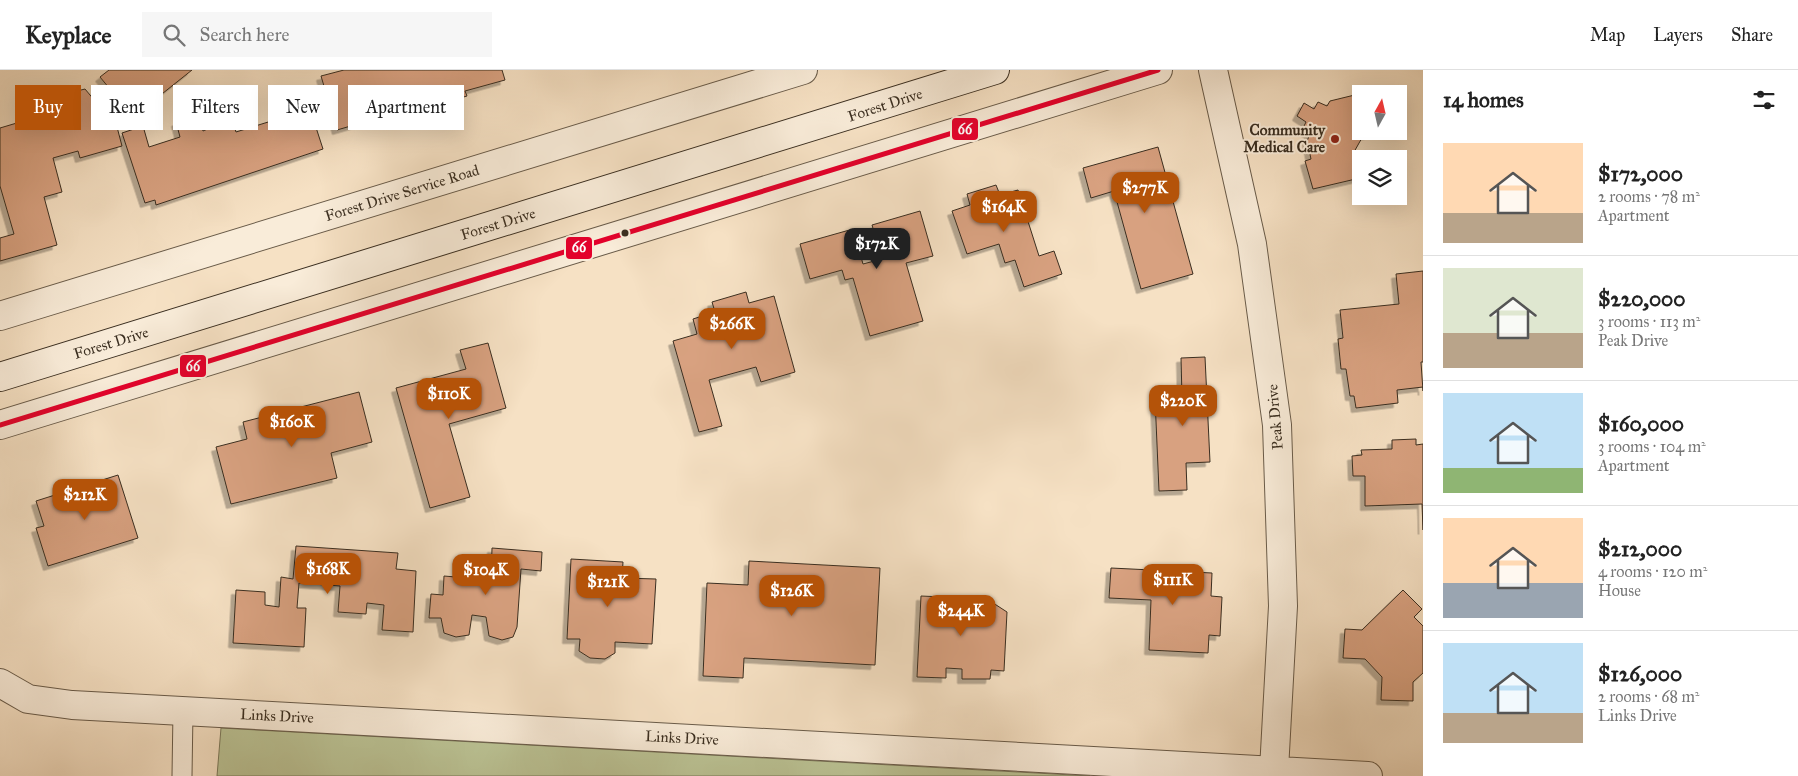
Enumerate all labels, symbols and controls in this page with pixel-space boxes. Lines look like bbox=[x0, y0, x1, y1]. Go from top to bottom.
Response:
search box bbox=[142, 12, 492, 57]
text: Keyplace bbox=[25, 20, 112, 50]
icon: search bbox=[160, 21, 188, 49]
text: Search here bbox=[200, 23, 289, 46]
text: Map bbox=[1590, 24, 1625, 46]
text: Layers bbox=[1653, 24, 1703, 46]
text: Share bbox=[1731, 24, 1773, 46]
street label: Forest Drive bbox=[845, 84, 925, 126]
chip: Buy bbox=[15, 85, 81, 130]
chip: Rent bbox=[91, 85, 163, 130]
chip: Filters bbox=[173, 85, 258, 130]
chip: New bbox=[268, 85, 338, 130]
chip: Apartment bbox=[348, 85, 464, 130]
north arrow bbox=[1352, 85, 1408, 140]
map controls bbox=[1352, 85, 1407, 205]
icon: filters bbox=[1750, 86, 1778, 114]
text: 14 homes bbox=[1443, 87, 1524, 113]
line badge: 66 bbox=[951, 117, 979, 141]
text: 66 bbox=[958, 121, 973, 138]
place label: Community Medical Care bbox=[1244, 121, 1326, 156]
marker: Community Medical Care bbox=[1329, 133, 1341, 145]
button: layers bbox=[1352, 150, 1407, 205]
street label: Forest Drive Service Road bbox=[323, 161, 482, 225]
text: $172,000 bbox=[1598, 161, 1683, 187]
icon: home bbox=[1483, 163, 1543, 223]
pin: $277K bbox=[1110, 172, 1180, 214]
text: $277K bbox=[1122, 178, 1168, 197]
text: 2 rooms · 78 m² bbox=[1598, 187, 1700, 206]
pin: $164K bbox=[969, 190, 1039, 233]
text: $164K bbox=[982, 197, 1026, 216]
street label: Forest Drive bbox=[458, 204, 538, 244]
text: Apartment bbox=[1598, 206, 1670, 225]
unlabelled marker bbox=[620, 228, 630, 238]
pin: $172K bbox=[842, 228, 912, 270]
text: $172K bbox=[855, 234, 899, 253]
line badge: 66 bbox=[565, 236, 593, 260]
text: 66 bbox=[572, 239, 587, 256]
text: $220,000 bbox=[1598, 286, 1686, 312]
icon: home bbox=[1483, 288, 1543, 348]
pin: $266K bbox=[697, 308, 767, 350]
text: 3 rooms · 113 m² bbox=[1598, 312, 1700, 331]
text: $266K bbox=[709, 314, 755, 333]
street label: Forest Drive bbox=[71, 323, 151, 363]
text: Peak Drive bbox=[1598, 331, 1668, 350]
line badge: 66 bbox=[179, 354, 207, 378]
text: 66 bbox=[186, 358, 201, 375]
pin: $110K bbox=[414, 378, 484, 420]
street label: Peak Drive bbox=[1263, 383, 1287, 451]
text: $110K bbox=[428, 384, 470, 403]
pin: $220K bbox=[1148, 384, 1218, 427]
text: $220K bbox=[1160, 391, 1206, 410]
pin: $160K bbox=[257, 406, 327, 448]
text: $160,000 bbox=[1598, 411, 1684, 437]
text: $160K bbox=[270, 412, 314, 431]
icon: home bbox=[1483, 413, 1543, 473]
text: 3 rooms · 104 m² bbox=[1598, 437, 1706, 456]
text: Apartment bbox=[1598, 456, 1670, 475]
pin: $212K bbox=[50, 478, 120, 521]
text: $212K bbox=[63, 485, 107, 504]
text: $212,000 bbox=[1598, 536, 1682, 562]
icon: home bbox=[1483, 538, 1543, 598]
pin: $168K bbox=[293, 552, 363, 595]
pin: $104K bbox=[451, 554, 521, 596]
text: $168K bbox=[306, 559, 350, 578]
text: $104K bbox=[463, 560, 509, 579]
text: 4 rooms · 120 m² bbox=[1598, 562, 1707, 581]
pin: $111K bbox=[1138, 564, 1208, 606]
pin: $121K bbox=[573, 566, 643, 608]
text: $111K bbox=[1153, 570, 1193, 589]
text: $121K bbox=[587, 572, 629, 591]
pin: $126K bbox=[757, 574, 827, 617]
text: $126K bbox=[770, 581, 814, 600]
text: House bbox=[1598, 581, 1641, 600]
pin: $244K bbox=[926, 594, 996, 637]
text: $244K bbox=[938, 601, 984, 620]
text: $126,000 bbox=[1598, 661, 1682, 687]
icon: home bbox=[1483, 663, 1543, 723]
text: 2 rooms · 68 m² bbox=[1598, 687, 1699, 706]
street label: Links Drive bbox=[240, 705, 314, 727]
text: Links Drive bbox=[1598, 706, 1677, 725]
street label: Links Drive bbox=[645, 727, 719, 749]

